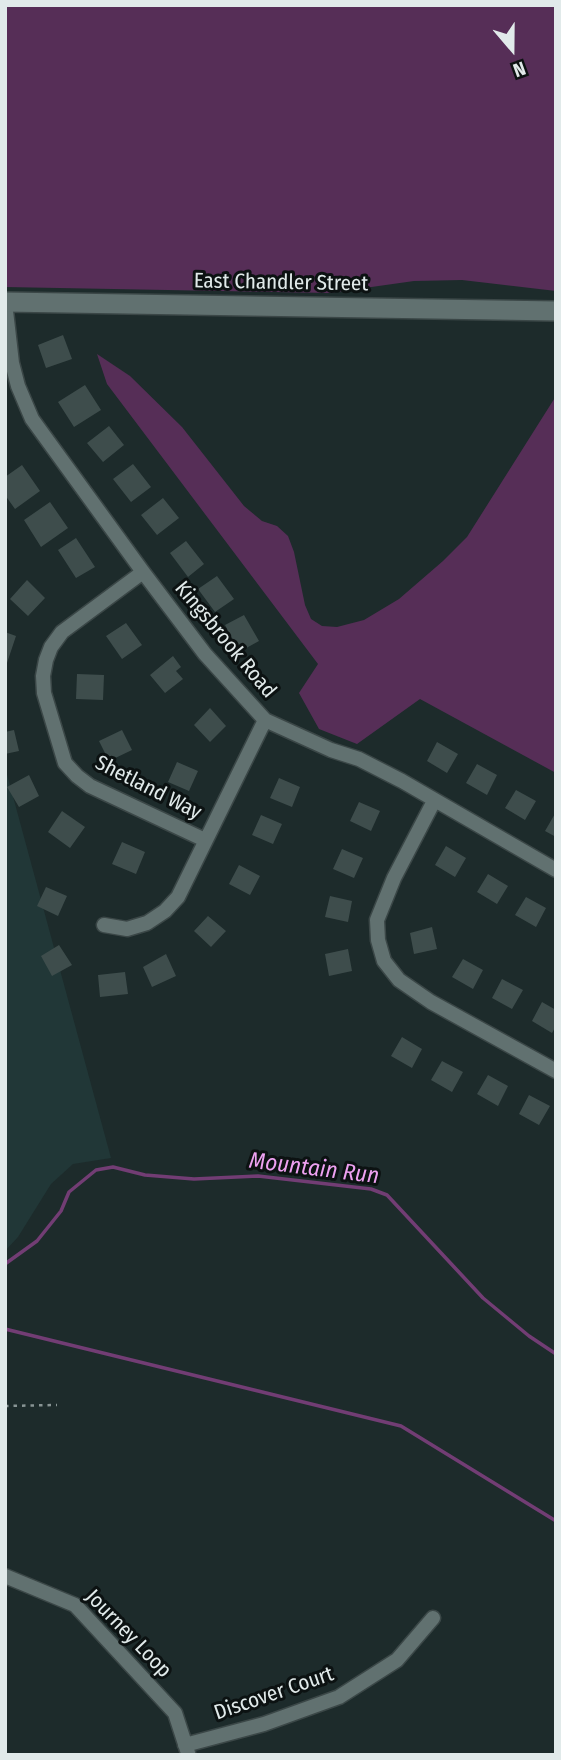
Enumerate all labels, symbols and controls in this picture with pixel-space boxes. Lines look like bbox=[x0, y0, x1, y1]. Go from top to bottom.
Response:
north arrow bbox=[477, 14, 547, 84]
text: N bbox=[510, 56, 529, 82]
street label: East Chandler Street bbox=[194, 269, 368, 297]
street label: Kingsbrook Road bbox=[169, 577, 281, 703]
street label: Shetland Way bbox=[91, 750, 205, 826]
water label: Mountain Run bbox=[247, 1147, 381, 1191]
street label: Journey Loop bbox=[80, 1585, 176, 1683]
street label: Discover Court bbox=[211, 1662, 337, 1726]

